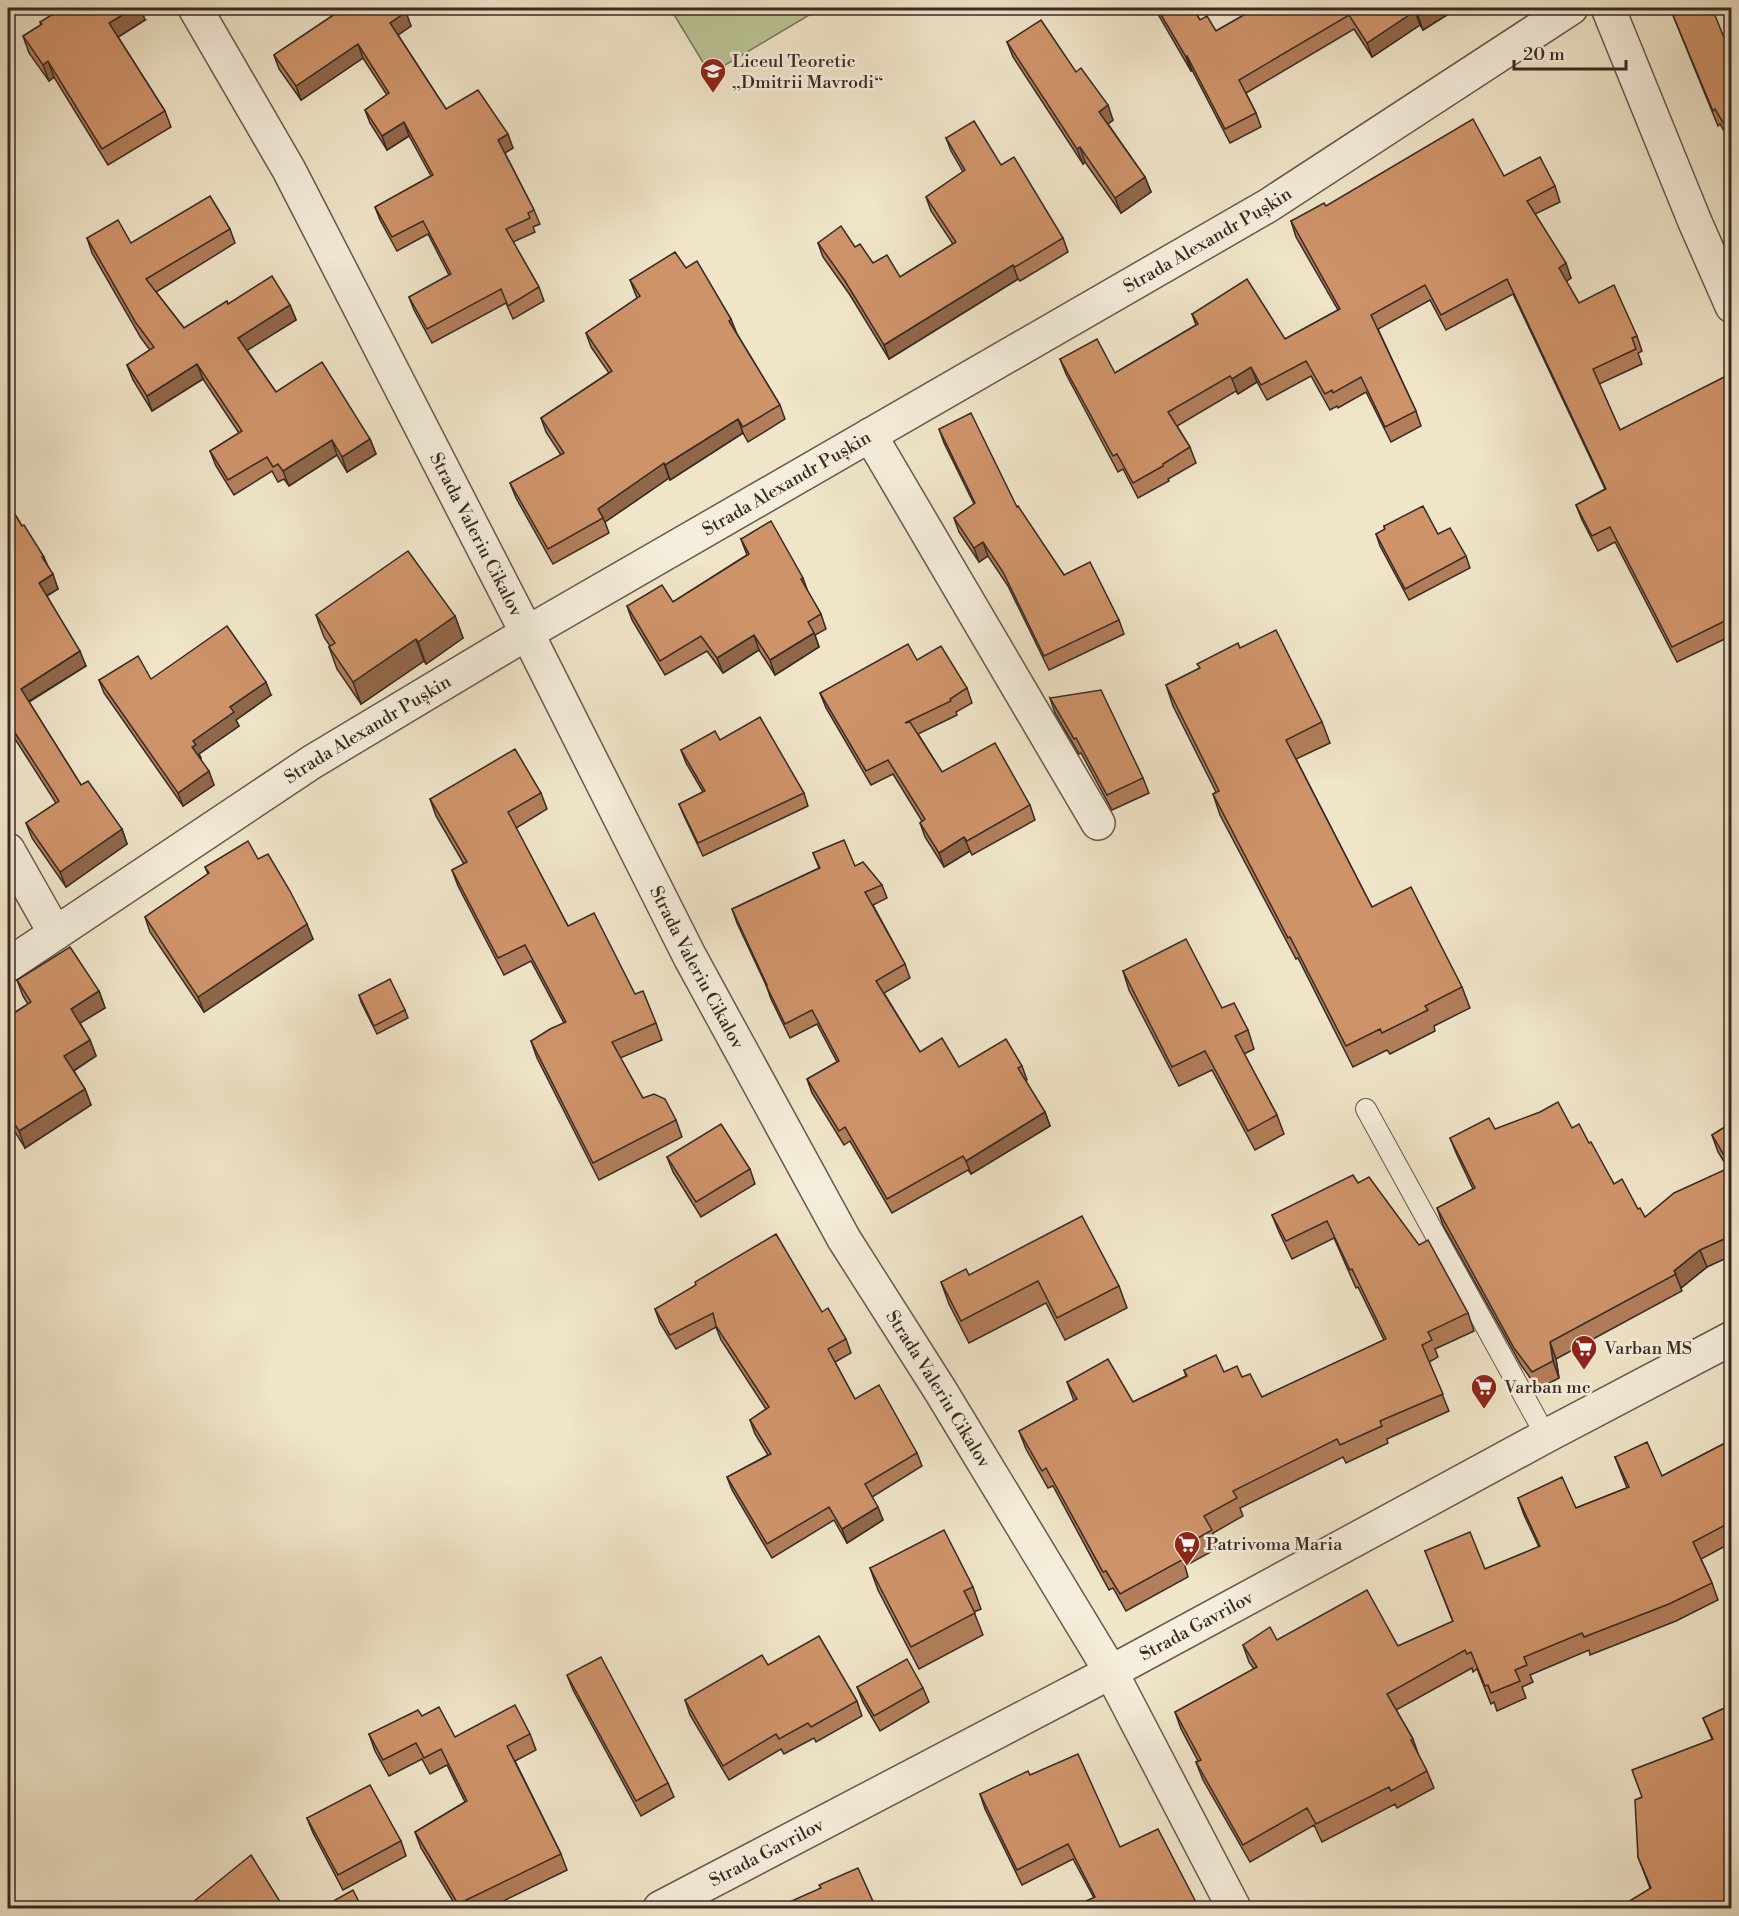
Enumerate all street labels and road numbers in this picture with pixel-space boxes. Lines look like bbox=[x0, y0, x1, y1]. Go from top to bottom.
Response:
street label: Strada Alexandr Pușkin bbox=[1119, 182, 1296, 298]
street label: Strada Alexandr Pușkin bbox=[698, 425, 875, 541]
street label: Strada Valeriu Cikalov bbox=[425, 449, 528, 621]
street label: Strada Alexandr Pușkin bbox=[280, 670, 455, 789]
street label: Strada Valeriu Cikalov bbox=[645, 882, 750, 1054]
street label: Strada Valeriu Cikalov bbox=[881, 1306, 996, 1473]
street label: Strada Gavrilov bbox=[1135, 1585, 1258, 1666]
street label: Strada Gavrilov bbox=[705, 1812, 828, 1892]

